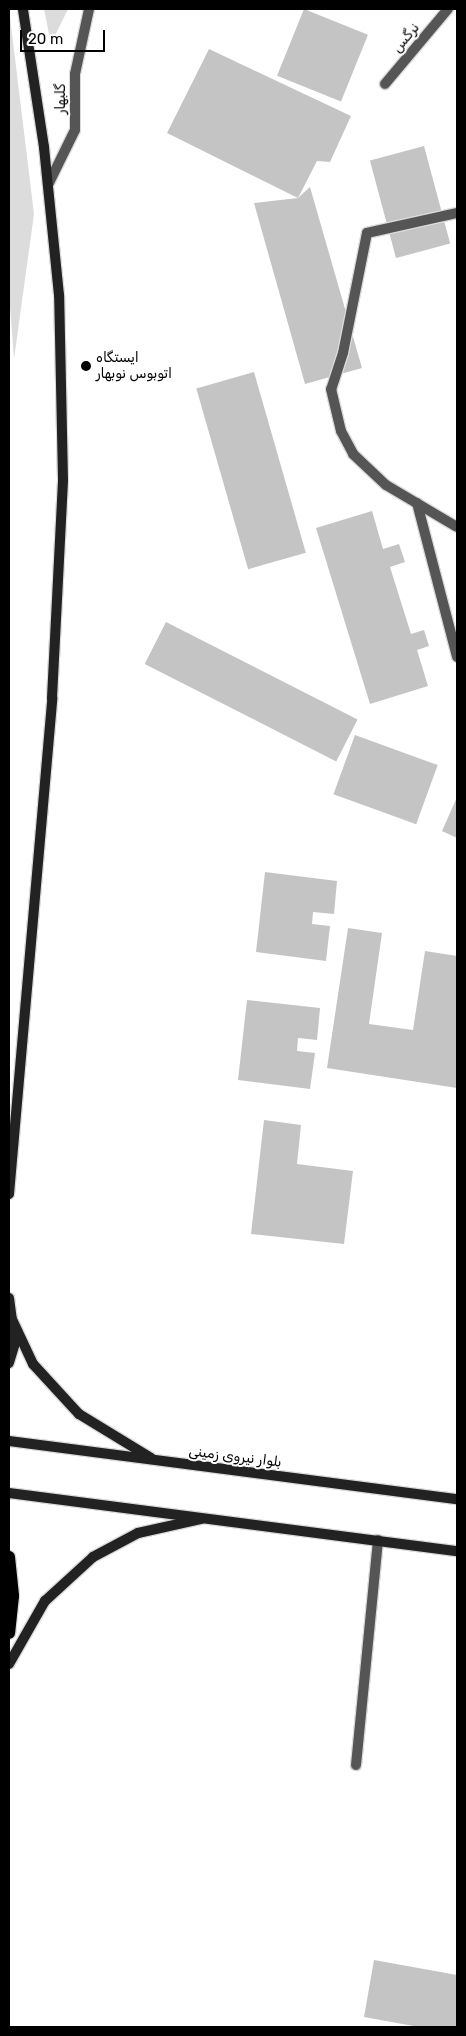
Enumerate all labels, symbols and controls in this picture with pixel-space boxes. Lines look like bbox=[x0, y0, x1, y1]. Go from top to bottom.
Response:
scale bar bbox=[22, 20, 108, 52]
street label: نرگس bbox=[389, 20, 423, 56]
text: 20 m bbox=[28, 30, 63, 48]
street label: گلبهار bbox=[53, 84, 69, 114]
place label: ایستگاه اتوبوس نوبهار bbox=[96, 350, 172, 382]
marker: ایستگاه اتوبوس نوبهار bbox=[80, 360, 92, 372]
street label: بلوار نیروی زمینی bbox=[188, 1443, 282, 1471]

